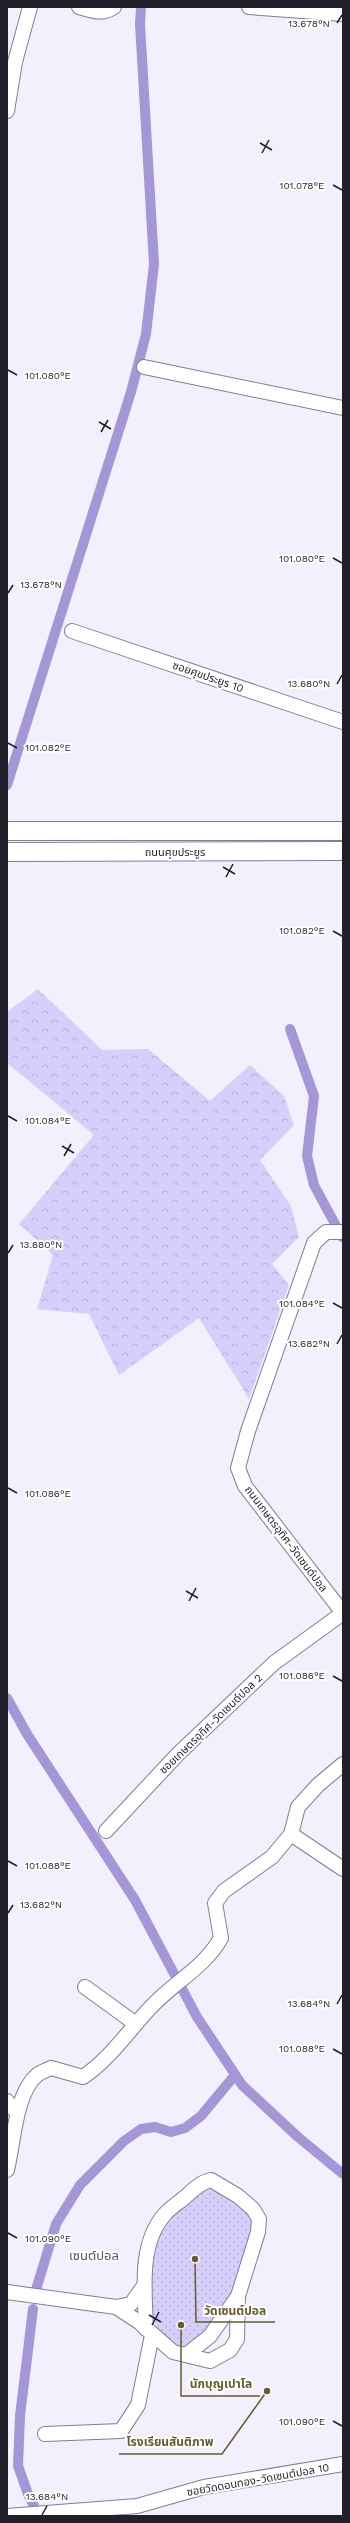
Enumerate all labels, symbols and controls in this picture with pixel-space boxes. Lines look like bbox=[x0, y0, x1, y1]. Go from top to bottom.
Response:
text: 13.678°N bbox=[288, 18, 330, 29]
text: 101.078°E bbox=[279, 180, 325, 191]
text: 101.080°E bbox=[25, 370, 71, 381]
text: 101.080°E bbox=[279, 553, 325, 564]
text: 13.678°N bbox=[20, 579, 62, 590]
street label: ซอยศุขประยูร 10 bbox=[171, 659, 245, 695]
text: 13.680°N bbox=[288, 678, 330, 689]
text: 101.082°E bbox=[25, 742, 71, 753]
street label: ถนนศุขประยูร bbox=[145, 846, 205, 859]
text: 101.082°E bbox=[279, 925, 325, 936]
text: 101.084°E bbox=[25, 1115, 71, 1126]
text: 13.680°N bbox=[20, 1239, 62, 1250]
text: 101.084°E bbox=[279, 1298, 325, 1309]
text: 13.682°N bbox=[288, 1338, 330, 1349]
street label: ถนนเกษตรอุทิศ-วัดเซนต์ปอล bbox=[242, 1483, 330, 1595]
text: 101.086°E bbox=[25, 1488, 71, 1499]
text: 101.086°E bbox=[279, 1670, 325, 1681]
street label: ซอยเกษตรอุทิศ-วัดเซนต์ปอล 2 bbox=[157, 1671, 265, 1777]
text: 101.088°E bbox=[25, 1860, 71, 1871]
text: 13.682°N bbox=[20, 1899, 62, 1910]
text: 13.684°N bbox=[288, 1998, 330, 2009]
text: 101.088°E bbox=[279, 2043, 325, 2054]
text: 101.090°E bbox=[25, 2233, 71, 2244]
district label: เซนต์ปอล bbox=[69, 2248, 119, 2263]
callout: วัดเซนต์ปอล bbox=[196, 2298, 275, 2322]
text: วัดเซนต์ปอล bbox=[204, 2304, 266, 2318]
callout: นักบุญเปาโล bbox=[181, 2372, 260, 2396]
text: นักบุญเปาโล bbox=[190, 2377, 252, 2391]
text: 101.090°E bbox=[279, 2416, 325, 2427]
callout: โรงเรียนสันติภาพ bbox=[119, 2430, 222, 2454]
text: โรงเรียนสันติภาพ bbox=[126, 2435, 214, 2449]
street label: ซอยวัดดอนทอง-วัดเซนต์ปอล 10 bbox=[186, 2461, 330, 2499]
text: 13.684°N bbox=[26, 2491, 68, 2502]

